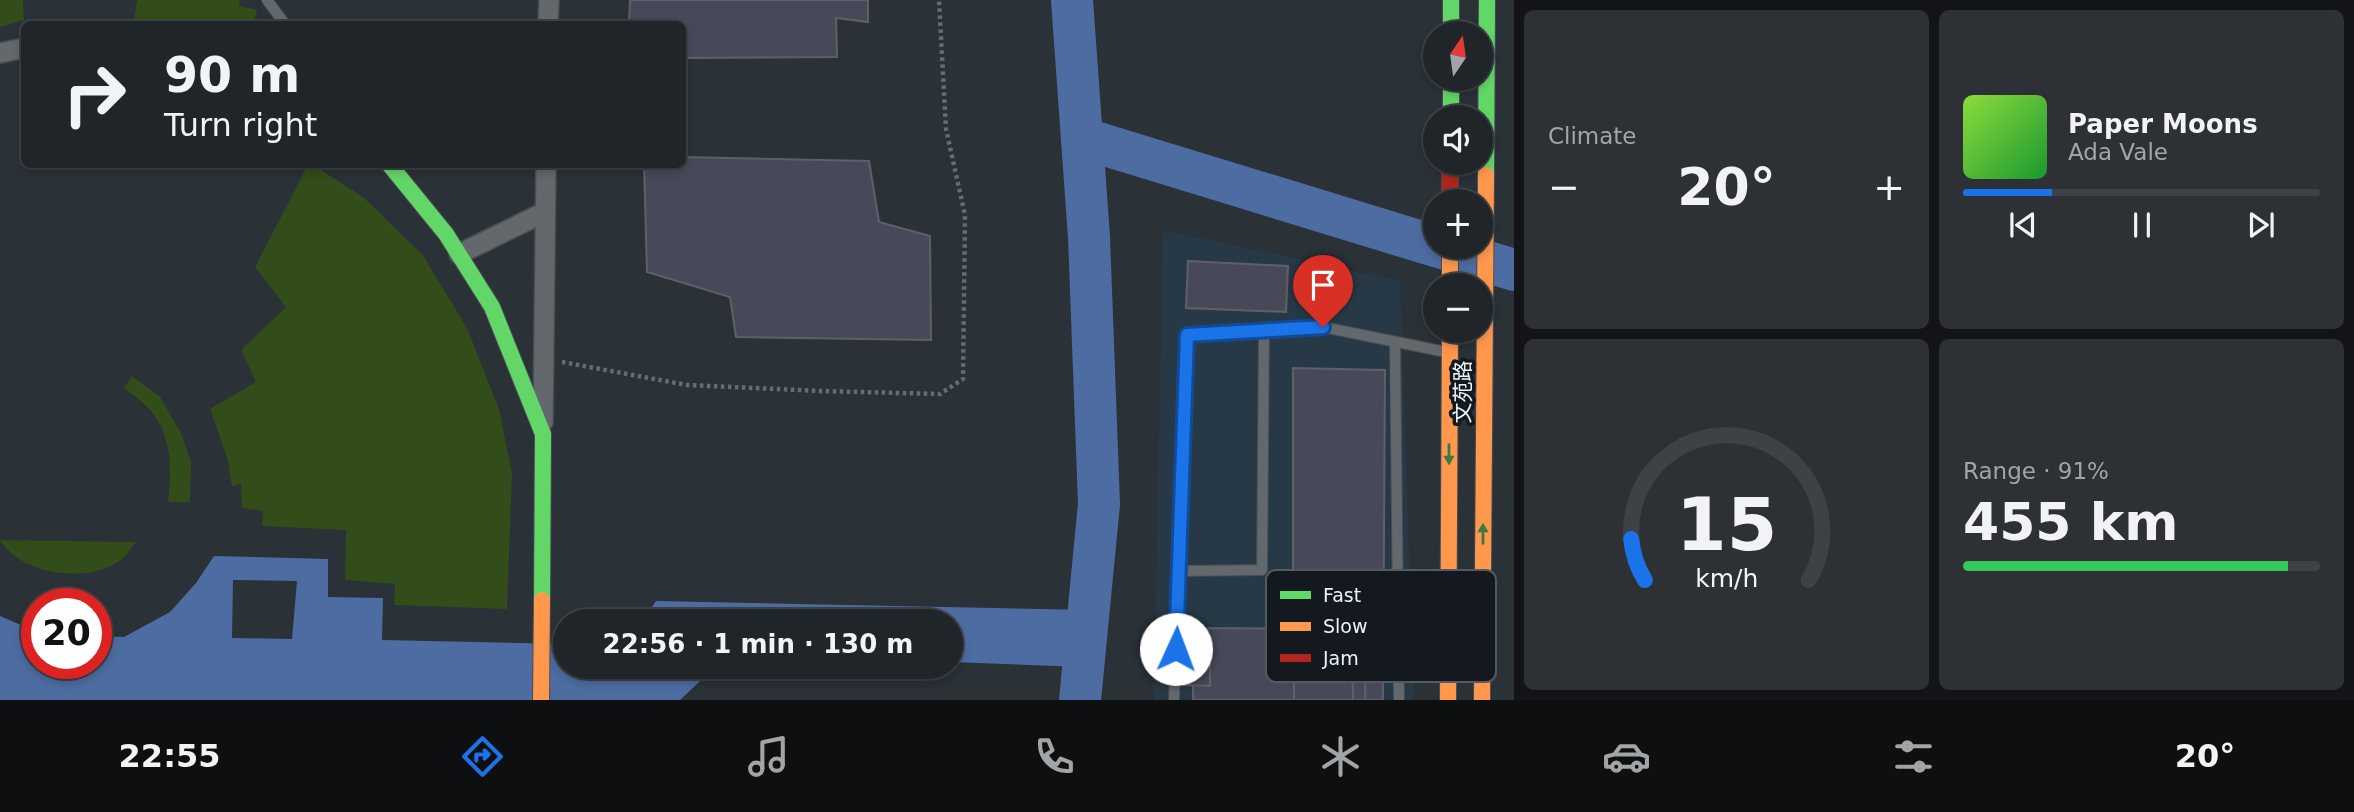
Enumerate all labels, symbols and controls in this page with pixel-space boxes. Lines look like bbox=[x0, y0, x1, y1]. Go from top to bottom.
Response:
north arrow bbox=[1423, 21, 1493, 91]
map controls bbox=[1423, 21, 1493, 343]
text: 90 m bbox=[164, 47, 300, 104]
icon: right bbox=[49, 49, 140, 140]
button: sound bbox=[1423, 105, 1493, 175]
text: Turn right bbox=[164, 106, 317, 144]
text: Paper Moons bbox=[2068, 109, 2258, 139]
text: Climate bbox=[1548, 123, 1637, 149]
text: Ada Vale bbox=[2068, 139, 2168, 165]
text: 20° bbox=[1677, 157, 1776, 217]
text: − bbox=[1548, 165, 1580, 209]
text: + bbox=[1873, 165, 1905, 209]
button: + bbox=[1423, 189, 1493, 259]
icon: previous bbox=[2004, 206, 2042, 244]
icon: pause bbox=[2123, 206, 2161, 244]
icon: next bbox=[2242, 206, 2280, 244]
pin bbox=[1293, 255, 1353, 327]
icon: arrive bbox=[1304, 266, 1342, 304]
button: − bbox=[1423, 273, 1493, 343]
street label: 文苑路 bbox=[1451, 361, 1475, 424]
one-way arrow bbox=[1443, 443, 1455, 465]
text: Range · 91% bbox=[1963, 458, 2109, 484]
text: 15 bbox=[1676, 483, 1777, 568]
text: 455 km bbox=[1963, 492, 2178, 552]
one-way arrow bbox=[1477, 523, 1489, 545]
text: km/h bbox=[1695, 564, 1758, 593]
legend bbox=[1266, 570, 1496, 682]
text: Fast bbox=[1323, 584, 1361, 606]
speed limit sign: 20 bbox=[21, 588, 112, 679]
position arrow bbox=[1139, 612, 1213, 686]
text: Slow bbox=[1323, 615, 1368, 637]
text: 22:56 · 1 min · 130 m bbox=[603, 629, 913, 659]
text: Jam bbox=[1322, 647, 1359, 669]
icon: directions bbox=[458, 732, 507, 781]
icon: music bbox=[744, 732, 793, 781]
icon: phone bbox=[1030, 732, 1079, 781]
icon: climate bbox=[1316, 732, 1365, 781]
icon: car bbox=[1602, 732, 1651, 781]
icon: filters bbox=[1889, 732, 1938, 781]
text: 22:55 bbox=[119, 737, 220, 775]
text: 20° bbox=[2175, 737, 2235, 775]

